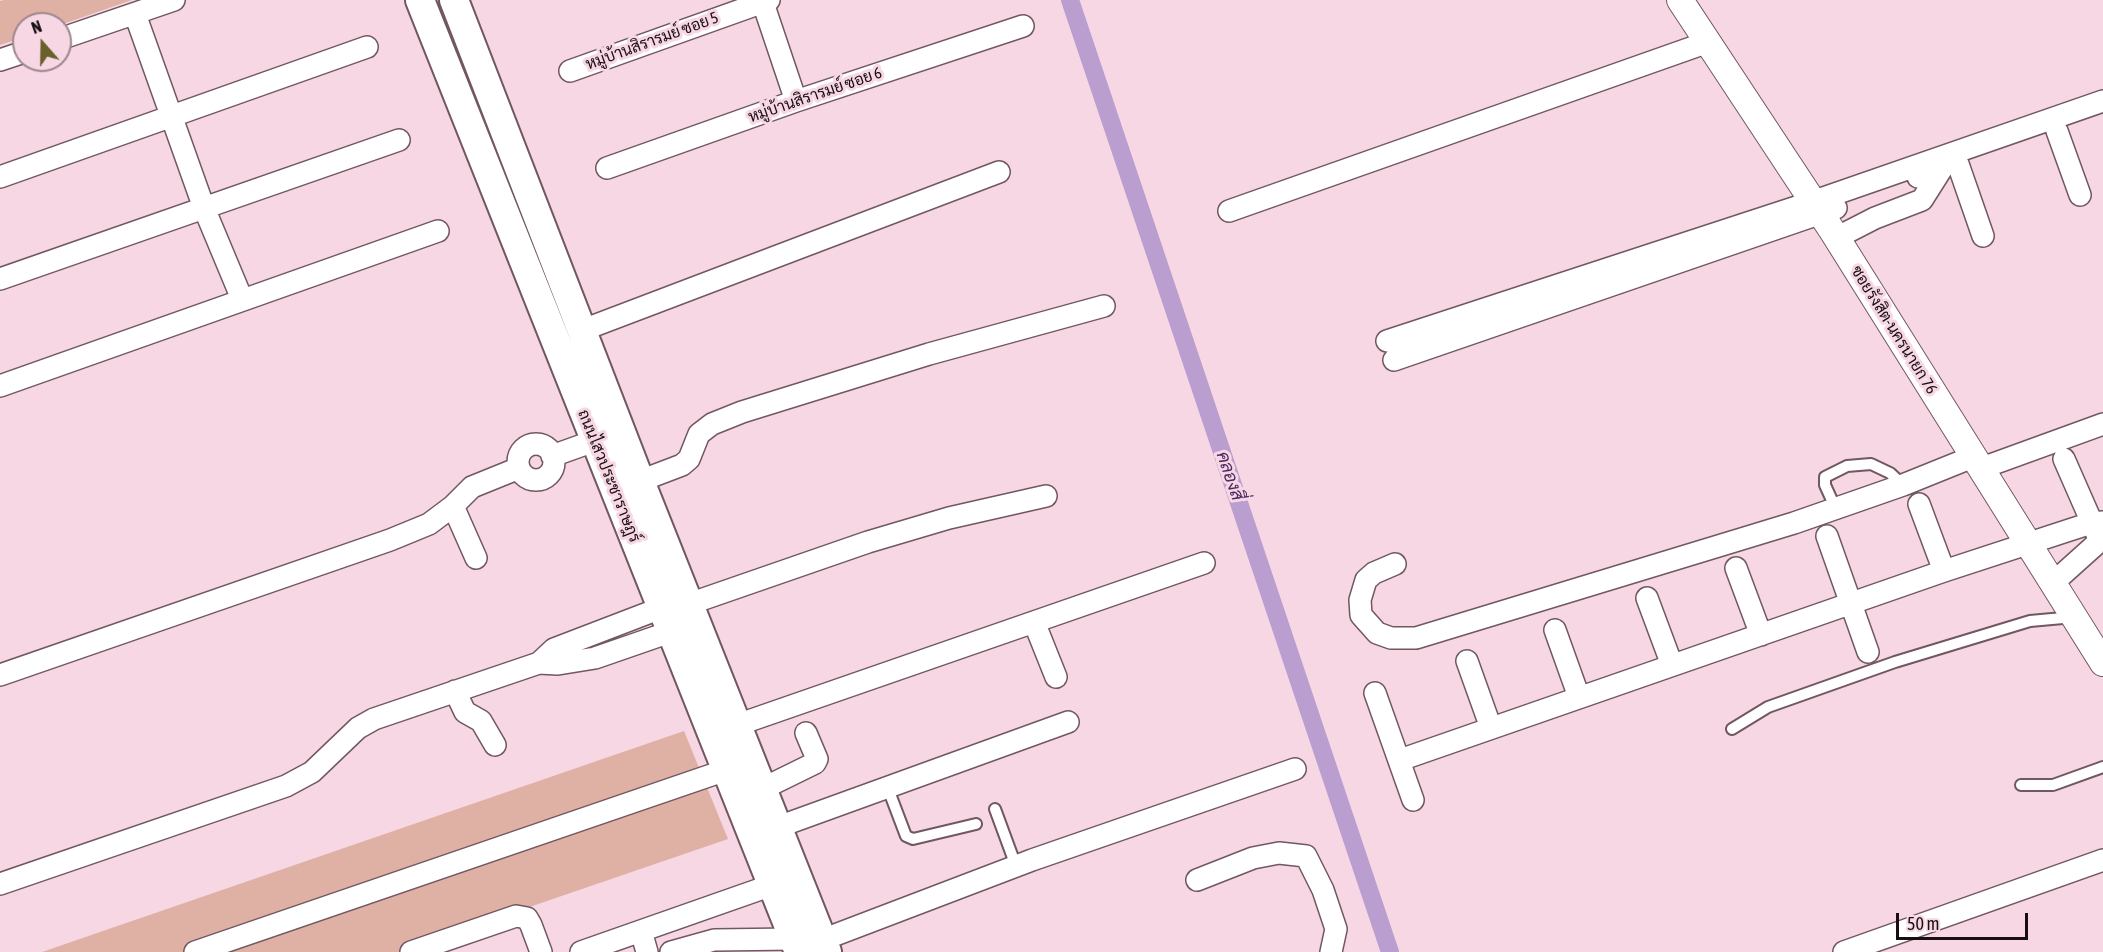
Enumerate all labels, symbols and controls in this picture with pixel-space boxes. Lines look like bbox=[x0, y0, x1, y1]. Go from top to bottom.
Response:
street label: หมู่บ้านสิรารมย์ ซอย 5 bbox=[583, 8, 721, 74]
north arrow bbox=[12, 12, 72, 72]
text: N bbox=[29, 17, 44, 37]
street label: หมู่บ้านสิรารมย์ ซอย 6 bbox=[746, 63, 884, 127]
street label: ซอยรังสิต-นครนายก 76 bbox=[1847, 262, 1941, 398]
street label: ถนนไสวประชาราษฎร์ bbox=[574, 407, 644, 545]
water label: คลองสี่ bbox=[1212, 449, 1248, 503]
scale bar bbox=[1899, 901, 2031, 939]
text: 50 m bbox=[1907, 913, 1939, 934]

